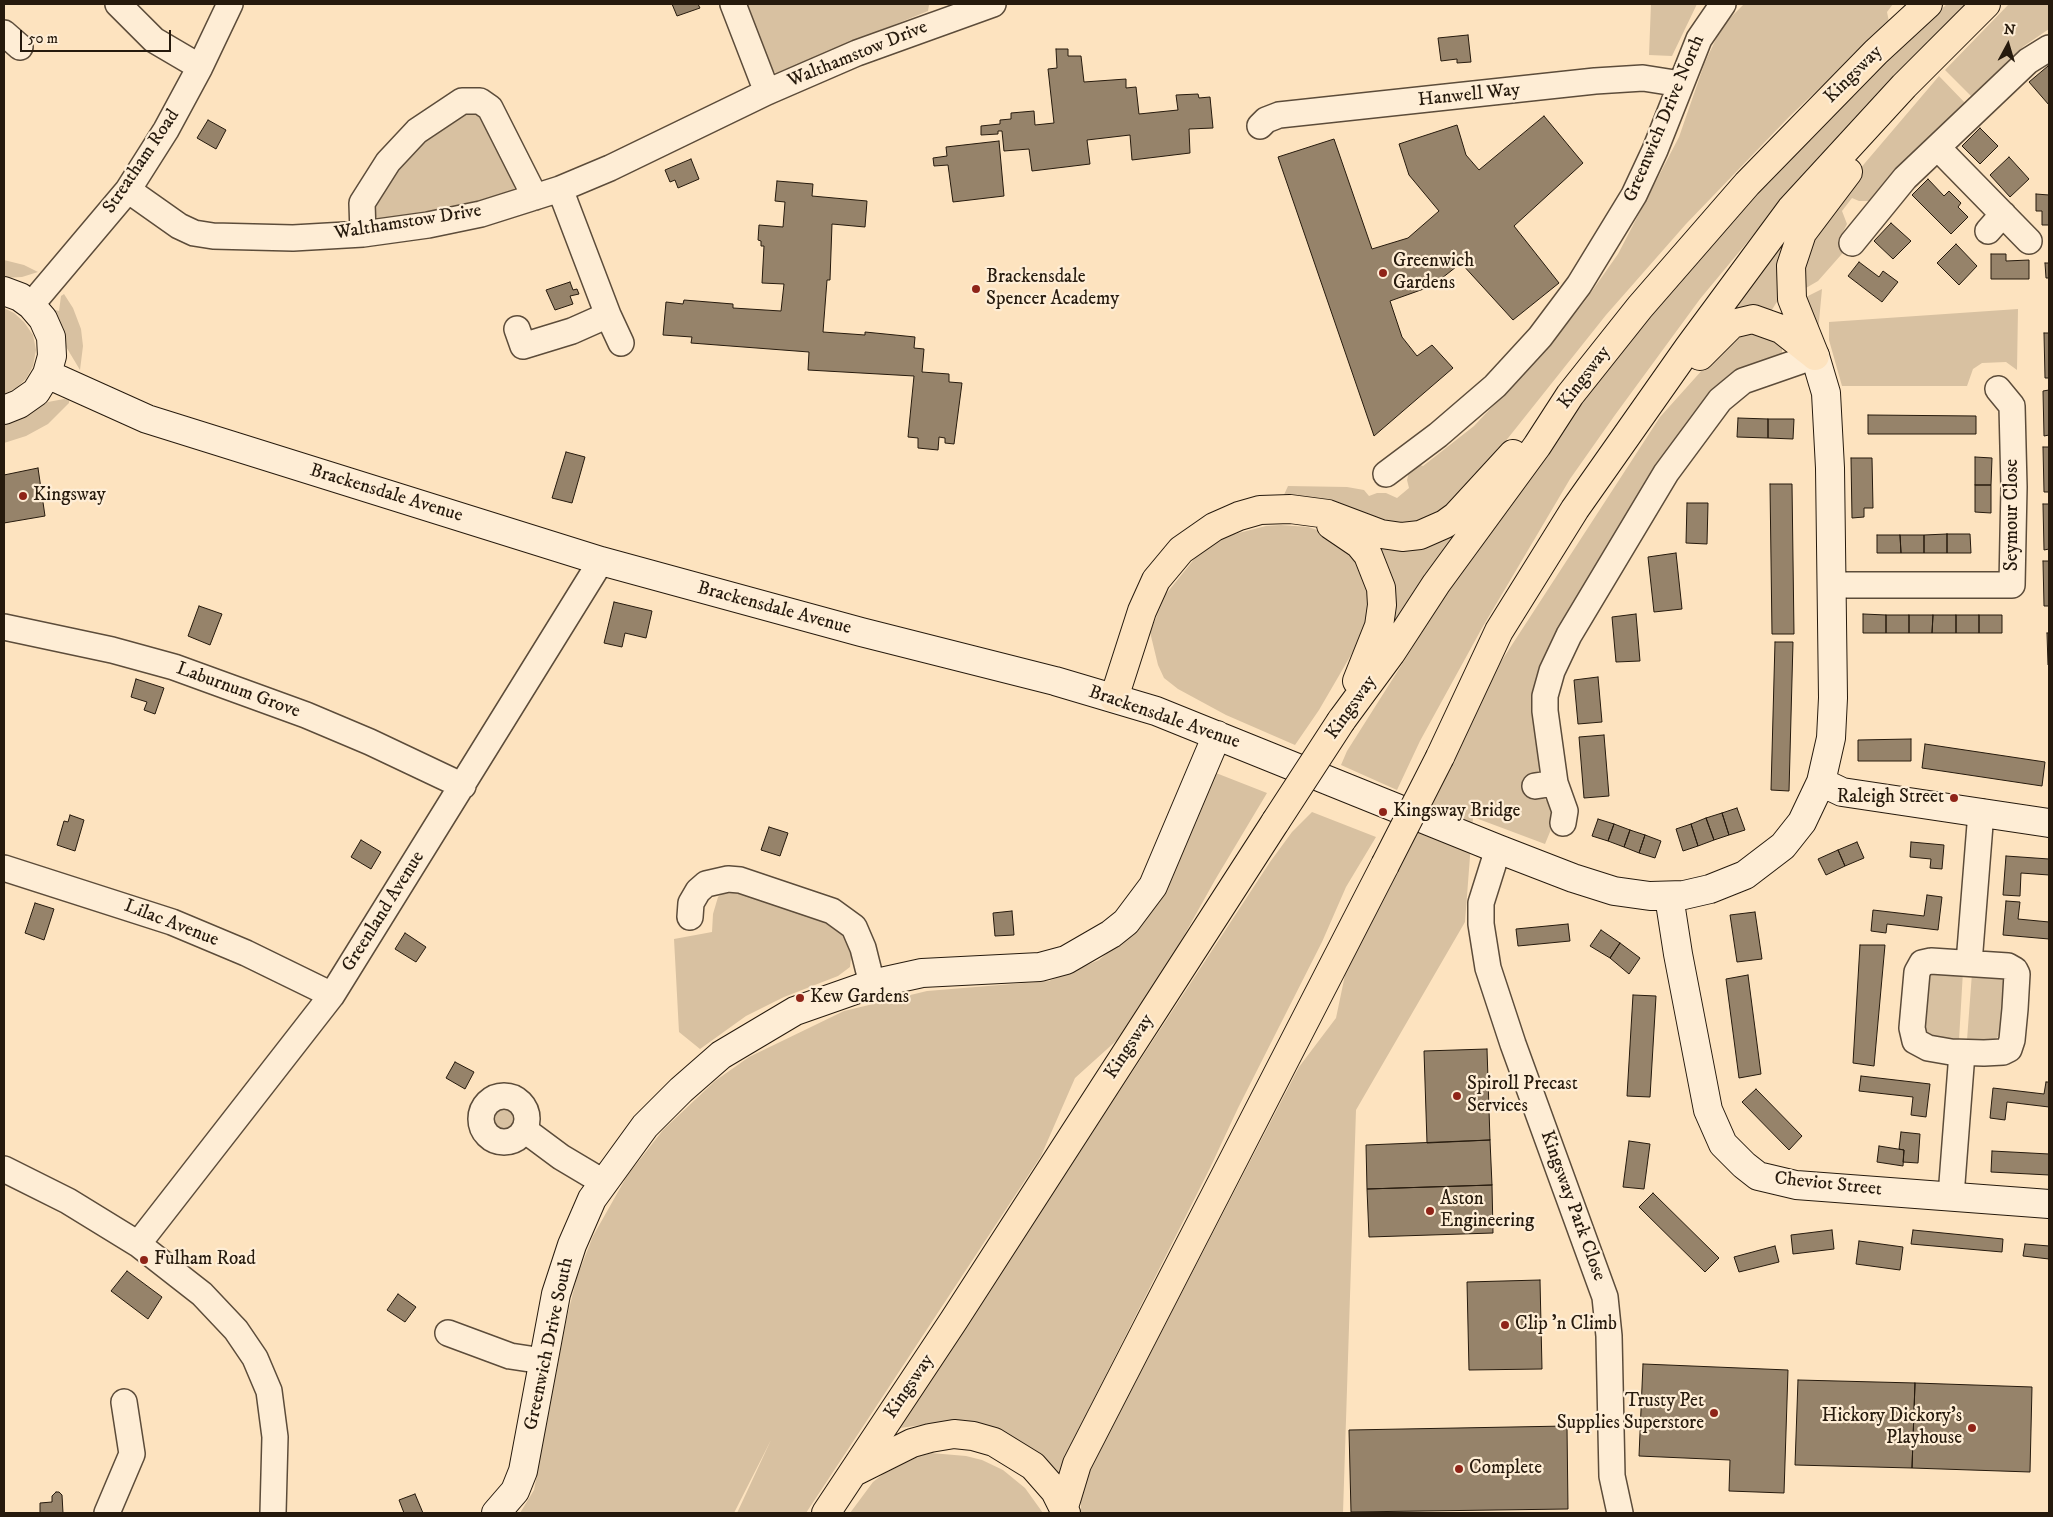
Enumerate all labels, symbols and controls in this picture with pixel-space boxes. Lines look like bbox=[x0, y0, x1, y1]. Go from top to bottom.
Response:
street label: Walthamstow Drive bbox=[785, 17, 931, 93]
scale bar bbox=[22, 20, 174, 52]
north arrow bbox=[1983, 20, 2033, 70]
text: N bbox=[2003, 21, 2016, 40]
text: 50 m bbox=[28, 29, 58, 48]
street label: Greenwich Drive North bbox=[1620, 32, 1710, 206]
street label: Kingsway bbox=[1820, 41, 1888, 109]
street label: Hanwell Way bbox=[1417, 79, 1521, 113]
street label: Streatham Road bbox=[99, 106, 185, 218]
street label: Walthamstow Drive bbox=[333, 200, 483, 246]
place label: Greenwich Gardens bbox=[1393, 251, 1474, 295]
place label: Brackensdale Spencer Academy bbox=[986, 267, 1119, 311]
marker: Greenwich Gardens bbox=[1377, 267, 1389, 279]
marker: Brackensdale Spencer Academy bbox=[970, 283, 982, 295]
street label: Kingsway bbox=[1554, 342, 1616, 414]
street label: Seymour Close bbox=[2002, 459, 2024, 571]
street label: Brackensdale Avenue bbox=[307, 460, 465, 528]
place label: Kingsway bbox=[33, 485, 106, 507]
marker: Kingsway bbox=[17, 490, 29, 502]
street label: Brackensdale Avenue bbox=[694, 577, 854, 641]
street label: Laburnum Grove bbox=[173, 658, 303, 724]
street label: Kingsway bbox=[1322, 672, 1382, 744]
street label: Brackensdale Avenue bbox=[1085, 681, 1243, 755]
place label: Raleigh Street bbox=[1837, 787, 1944, 809]
marker: Raleigh Street bbox=[1948, 792, 1960, 804]
place label: Kingsway Bridge bbox=[1393, 801, 1520, 823]
marker: Kingsway Bridge bbox=[1377, 806, 1389, 818]
street label: Greenland Avenue bbox=[338, 847, 430, 977]
street label: Lilac Avenue bbox=[121, 896, 221, 952]
place label: Kew Gardens bbox=[810, 987, 909, 1009]
marker: Kew Gardens bbox=[794, 992, 806, 1004]
street label: Kingsway bbox=[1101, 1010, 1159, 1084]
place label: Spiroll Precast Services bbox=[1467, 1074, 1578, 1118]
marker: Spiroll Precast Services bbox=[1451, 1090, 1463, 1102]
street label: Kingsway Park Close bbox=[1534, 1128, 1610, 1284]
street label: Cheviot Street bbox=[1773, 1168, 1883, 1202]
place label: Aston Engineering bbox=[1440, 1189, 1534, 1233]
marker: Aston Engineering bbox=[1424, 1205, 1436, 1217]
place label: Fulham Road bbox=[154, 1249, 256, 1271]
marker: Fulham Road bbox=[138, 1254, 150, 1266]
street label: Greenwich Drive South bbox=[521, 1256, 579, 1432]
place label: Clip 'n Climb bbox=[1515, 1314, 1617, 1336]
marker: Clip 'n Climb bbox=[1499, 1319, 1511, 1331]
street label: Kingsway bbox=[880, 1350, 940, 1424]
place label: Trusty Pet Supplies Superstore bbox=[1557, 1391, 1704, 1435]
place label: Hickory Dickory's Playhouse bbox=[1821, 1406, 1962, 1450]
marker: Trusty Pet Supplies Superstore bbox=[1708, 1407, 1720, 1419]
marker: Hickory Dickory's Playhouse bbox=[1966, 1422, 1978, 1434]
place label: Complete bbox=[1469, 1458, 1542, 1480]
marker: Complete bbox=[1453, 1463, 1465, 1475]

